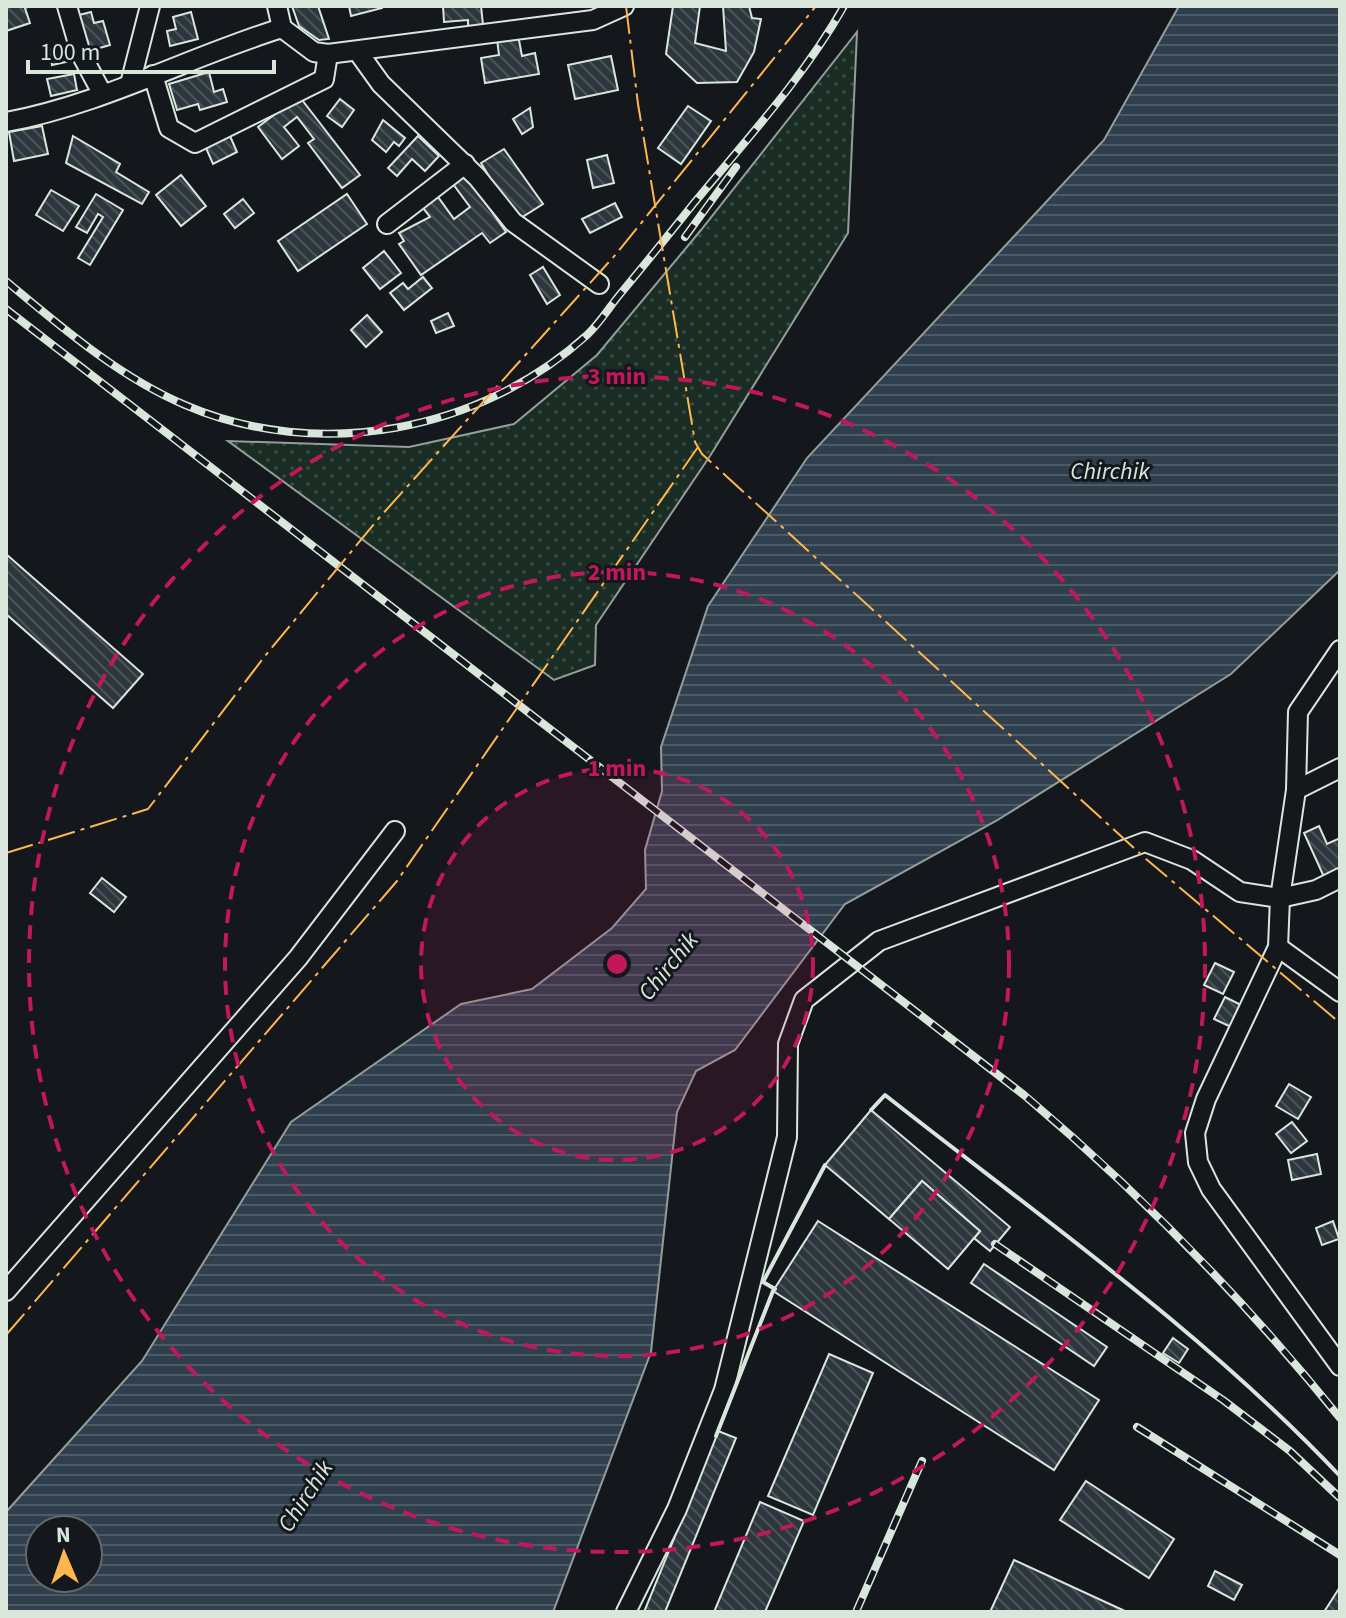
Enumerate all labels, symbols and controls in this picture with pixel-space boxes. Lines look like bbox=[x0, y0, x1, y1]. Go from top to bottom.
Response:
scale bar bbox=[28, 24, 274, 74]
text: 100 m bbox=[40, 35, 100, 70]
text: 3 min bbox=[588, 359, 646, 394]
water label: Chirchik bbox=[1070, 454, 1150, 489]
text: 2 min bbox=[588, 555, 646, 590]
text: 1 min bbox=[588, 751, 646, 786]
water label: Chirchik bbox=[630, 924, 707, 1008]
centre of rings bbox=[603, 950, 631, 978]
water label: Chirchik bbox=[269, 1453, 342, 1539]
north arrow bbox=[24, 1514, 104, 1594]
text: N bbox=[55, 1519, 71, 1551]

